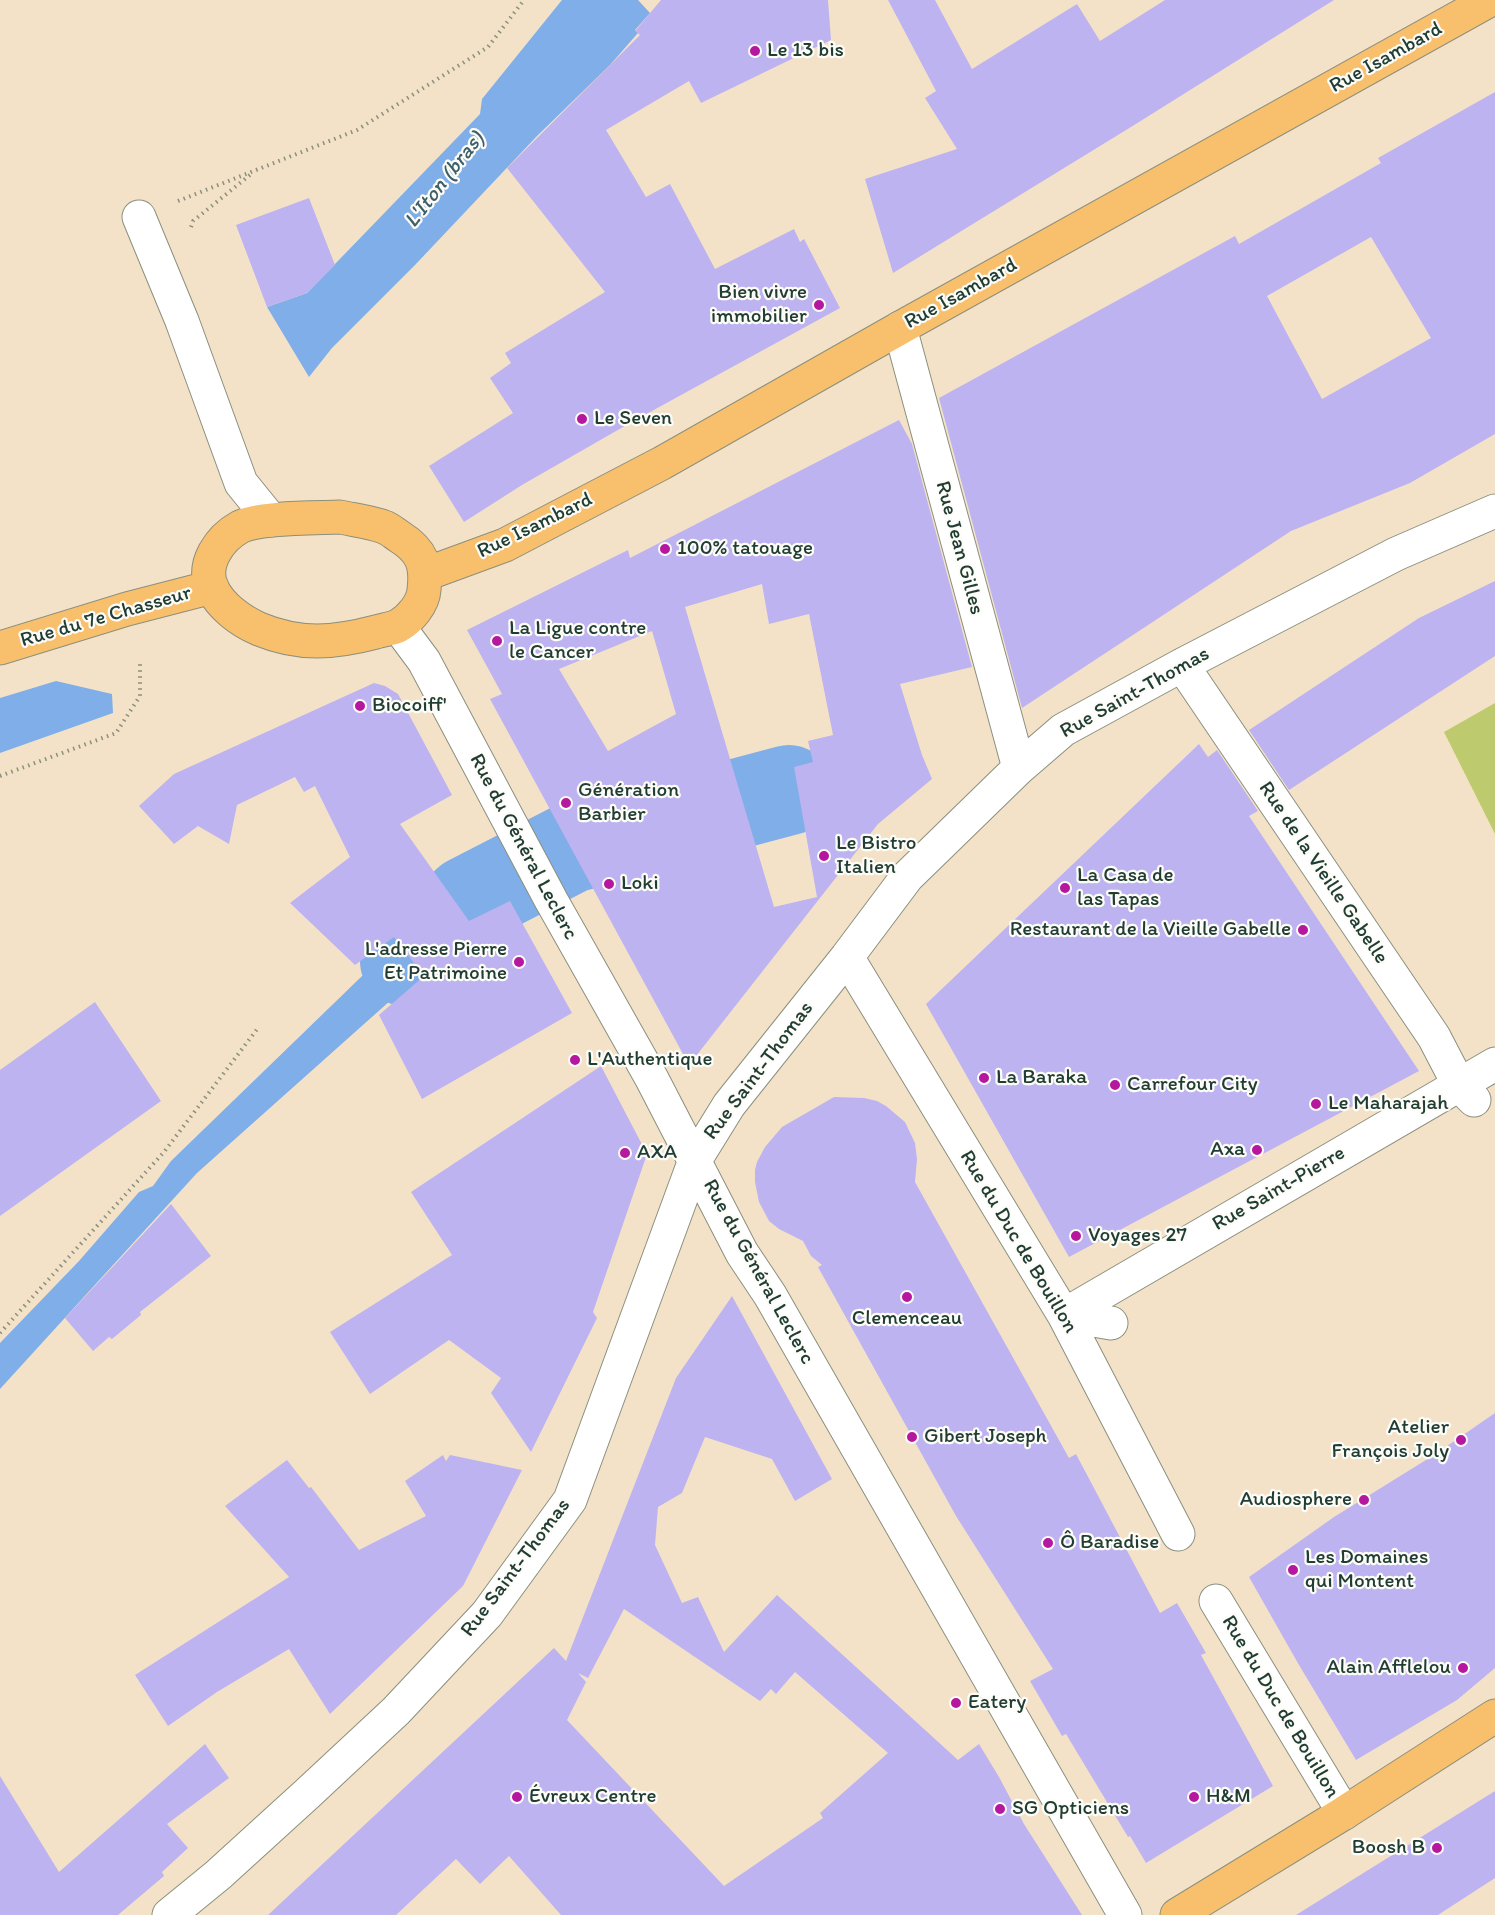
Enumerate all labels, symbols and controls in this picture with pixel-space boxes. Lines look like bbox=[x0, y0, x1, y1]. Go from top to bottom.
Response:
street label: Rue Isambard bbox=[1325, 17, 1447, 99]
place label: Le 13 bis bbox=[767, 38, 844, 64]
marker: Le 13 bis bbox=[748, 44, 762, 58]
water label: L'Iton (bras) bbox=[399, 127, 491, 233]
street label: Rue Isambard bbox=[900, 253, 1022, 335]
place label: Bien vivre immobilier bbox=[711, 280, 807, 330]
marker: Bien vivre immobilier bbox=[812, 298, 826, 312]
place label: Le Seven bbox=[594, 406, 672, 432]
marker: Le Seven bbox=[575, 412, 589, 426]
street label: Rue Jean Gilles bbox=[929, 478, 989, 618]
street label: Rue Isambard bbox=[473, 487, 597, 565]
place label: 100% tatouage bbox=[677, 536, 813, 562]
marker: 100% tatouage bbox=[658, 542, 672, 556]
street label: Rue du 7e Chasseur bbox=[18, 581, 194, 653]
place label: La Ligue contre le Cancer bbox=[509, 616, 646, 666]
marker: La Ligue contre le Cancer bbox=[490, 634, 504, 648]
street label: Rue Saint-Thomas bbox=[1056, 642, 1214, 744]
place label: Biocoiff' bbox=[372, 693, 447, 719]
marker: Biocoiff' bbox=[353, 699, 367, 713]
street label: Rue du Général Leclerc bbox=[463, 750, 583, 944]
street label: Rue de la Vieille Gabelle bbox=[1252, 777, 1394, 969]
place label: Génération Barbier bbox=[578, 778, 679, 828]
marker: Génération Barbier bbox=[559, 796, 573, 810]
place label: Le Bistro Italien bbox=[836, 831, 916, 881]
marker: Le Bistro Italien bbox=[817, 849, 831, 863]
place label: La Casa de las Tapas bbox=[1077, 863, 1174, 913]
place label: Loki bbox=[621, 871, 659, 897]
marker: Loki bbox=[602, 877, 616, 891]
marker: La Casa de las Tapas bbox=[1058, 881, 1072, 895]
place label: Restaurant de la Vieille Gabelle bbox=[1010, 917, 1291, 943]
marker: Restaurant de la Vieille Gabelle bbox=[1296, 923, 1310, 937]
place label: L'adresse Pierre Et Patrimoine bbox=[365, 937, 507, 987]
marker: L'adresse Pierre Et Patrimoine bbox=[512, 955, 526, 969]
street label: Rue Saint-Thomas bbox=[699, 997, 819, 1145]
place label: L'Authentique bbox=[587, 1047, 712, 1073]
marker: L'Authentique bbox=[568, 1053, 582, 1067]
place label: La Baraka bbox=[996, 1065, 1087, 1091]
marker: La Baraka bbox=[977, 1071, 991, 1085]
place label: Carrefour City bbox=[1127, 1072, 1258, 1098]
marker: Carrefour City bbox=[1108, 1078, 1122, 1092]
place label: Le Maharajah bbox=[1328, 1091, 1449, 1117]
marker: Le Maharajah bbox=[1309, 1097, 1323, 1111]
place label: Axa bbox=[1210, 1137, 1245, 1163]
place label: AXA bbox=[637, 1140, 677, 1166]
street label: Rue Saint-Pierre bbox=[1208, 1141, 1350, 1237]
marker: Axa bbox=[1250, 1143, 1264, 1157]
marker: AXA bbox=[618, 1146, 632, 1160]
street label: Rue du Duc de Bouillon bbox=[953, 1146, 1083, 1338]
street label: Rue du Général Leclerc bbox=[697, 1175, 819, 1369]
place label: Voyages 27 bbox=[1088, 1223, 1187, 1249]
marker: Voyages 27 bbox=[1069, 1229, 1083, 1243]
marker: Clemenceau bbox=[900, 1290, 914, 1304]
place label: Clemenceau bbox=[852, 1306, 962, 1332]
place label: Atelier François Joly bbox=[1332, 1415, 1449, 1465]
place label: Gibert Joseph bbox=[924, 1424, 1047, 1450]
marker: Gibert Joseph bbox=[905, 1430, 919, 1444]
marker: Atelier François Joly bbox=[1454, 1433, 1468, 1447]
place label: Audiosphere bbox=[1240, 1487, 1352, 1513]
marker: Audiosphere bbox=[1357, 1493, 1371, 1507]
street label: Rue Saint-Thomas bbox=[456, 1494, 576, 1642]
place label: Ô Baradise bbox=[1060, 1530, 1159, 1556]
marker: Ô Baradise bbox=[1041, 1536, 1055, 1550]
place label: Les Domaines qui Montent bbox=[1305, 1545, 1428, 1595]
marker: Les Domaines qui Montent bbox=[1286, 1563, 1300, 1577]
street label: Rue du Duc de Bouillon bbox=[1215, 1611, 1345, 1803]
place label: Alain Afflelou bbox=[1326, 1655, 1451, 1681]
marker: Alain Afflelou bbox=[1456, 1661, 1470, 1675]
place label: Eatery bbox=[968, 1690, 1026, 1716]
marker: Eatery bbox=[949, 1696, 963, 1710]
place label: Évreux Centre bbox=[529, 1784, 656, 1810]
place label: H&M bbox=[1206, 1784, 1251, 1810]
marker: Évreux Centre bbox=[510, 1790, 524, 1804]
marker: H&M bbox=[1187, 1790, 1201, 1804]
place label: SG Opticiens bbox=[1012, 1796, 1129, 1822]
marker: SG Opticiens bbox=[993, 1802, 1007, 1816]
place label: Boosh B bbox=[1352, 1835, 1425, 1861]
marker: Boosh B bbox=[1430, 1841, 1444, 1855]

